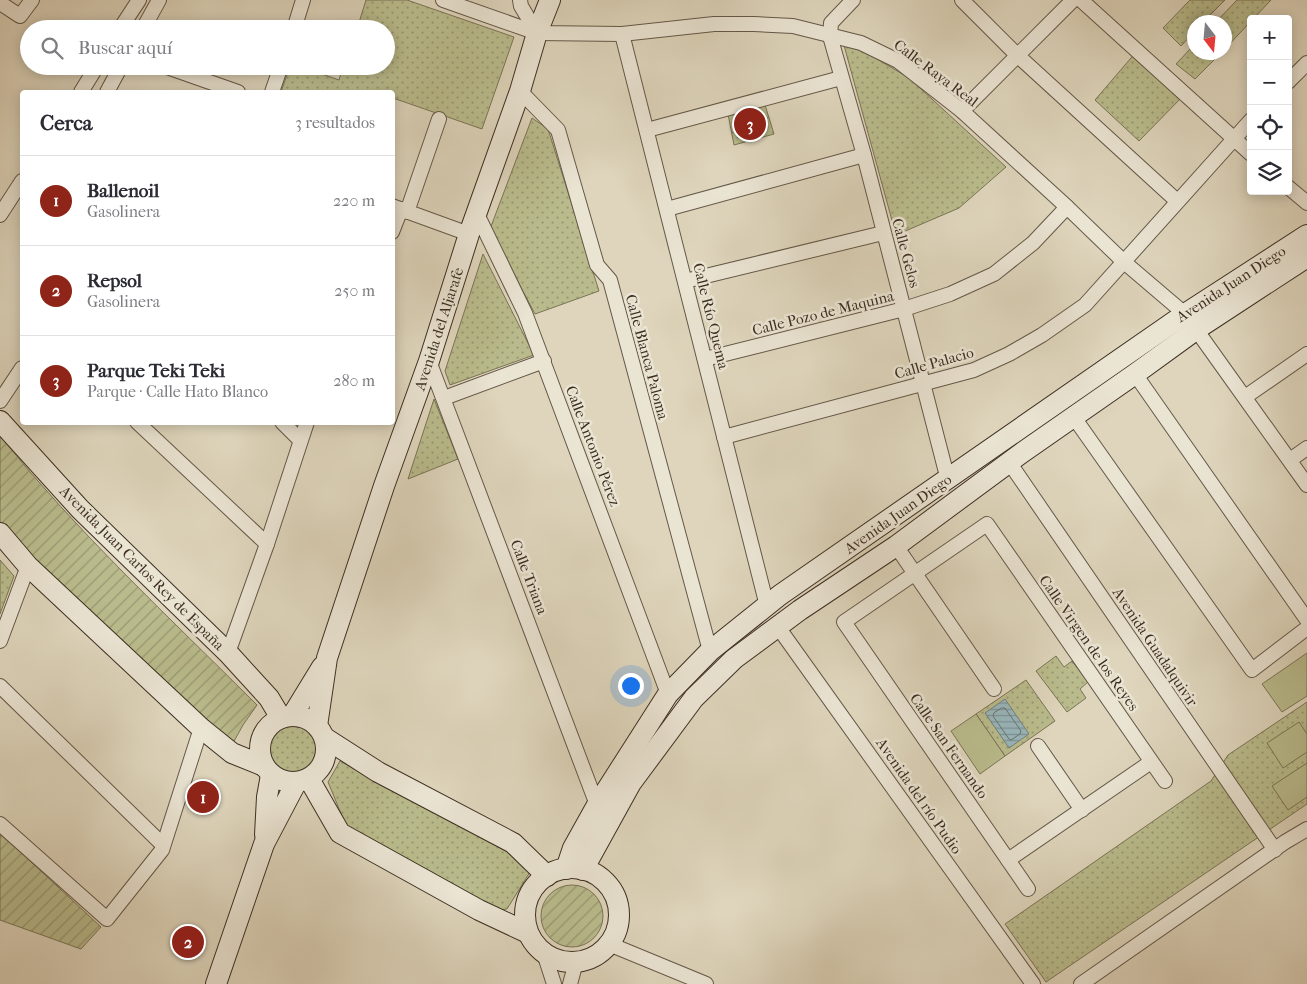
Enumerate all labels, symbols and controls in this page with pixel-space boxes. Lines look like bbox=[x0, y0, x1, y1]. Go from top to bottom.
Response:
north arrow bbox=[1187, 15, 1232, 60]
map controls bbox=[1247, 15, 1292, 195]
button: + bbox=[1247, 15, 1292, 60]
search box bbox=[20, 20, 395, 75]
icon: search bbox=[38, 34, 66, 62]
street label: Calle Raya Real bbox=[890, 35, 982, 111]
text: Buscar aquí bbox=[78, 37, 172, 59]
button: − bbox=[1247, 60, 1292, 105]
pin: 3 bbox=[734, 105, 766, 143]
button: locate bbox=[1247, 105, 1292, 150]
text: Cerca bbox=[40, 111, 92, 135]
text: 3 resultados bbox=[295, 113, 375, 132]
button: layers bbox=[1247, 150, 1292, 195]
text: Ballenoil bbox=[87, 180, 159, 202]
text: 1 bbox=[53, 191, 59, 210]
text: 220 m bbox=[333, 191, 375, 210]
text: Gasolinera bbox=[87, 202, 160, 221]
street label: Calle Gelos bbox=[888, 216, 924, 290]
street label: Avenida Juan Diego bbox=[1172, 242, 1289, 327]
street label: Calle Río Quema bbox=[689, 261, 733, 372]
street label: Avenida del Aljarafe bbox=[410, 265, 468, 394]
text: Repsol bbox=[87, 270, 142, 292]
text: 2 bbox=[52, 281, 60, 300]
text: 250 m bbox=[334, 281, 375, 300]
street label: Calle Pozo de Maquina bbox=[750, 286, 897, 339]
text: Gasolinera bbox=[87, 292, 160, 311]
street label: Calle Blanca Paloma bbox=[622, 292, 673, 423]
street label: Calle Palacio bbox=[892, 343, 976, 383]
text: Parque Teki Teki bbox=[87, 360, 225, 382]
text: 3 bbox=[53, 371, 59, 390]
text: 280 m bbox=[333, 371, 375, 390]
text: Parque · Calle Hato Blanco bbox=[87, 382, 268, 401]
street label: Calle Antonio Pérez bbox=[562, 383, 624, 509]
street label: Avenida Juan Diego bbox=[840, 470, 955, 558]
street label: Avenida Juan Carlos Rey de España bbox=[55, 481, 229, 655]
street label: Calle Triana bbox=[507, 537, 552, 618]
street label: Calle Virgen de los Reyes bbox=[1035, 572, 1143, 715]
street label: Avenida Guadalquivir bbox=[1108, 583, 1202, 710]
your location bbox=[618, 673, 644, 699]
street label: Calle San Fernando bbox=[906, 690, 992, 802]
street label: Avenida del río Pudio bbox=[872, 734, 966, 858]
pin: 1 bbox=[187, 778, 219, 816]
pin: 2 bbox=[172, 923, 204, 961]

